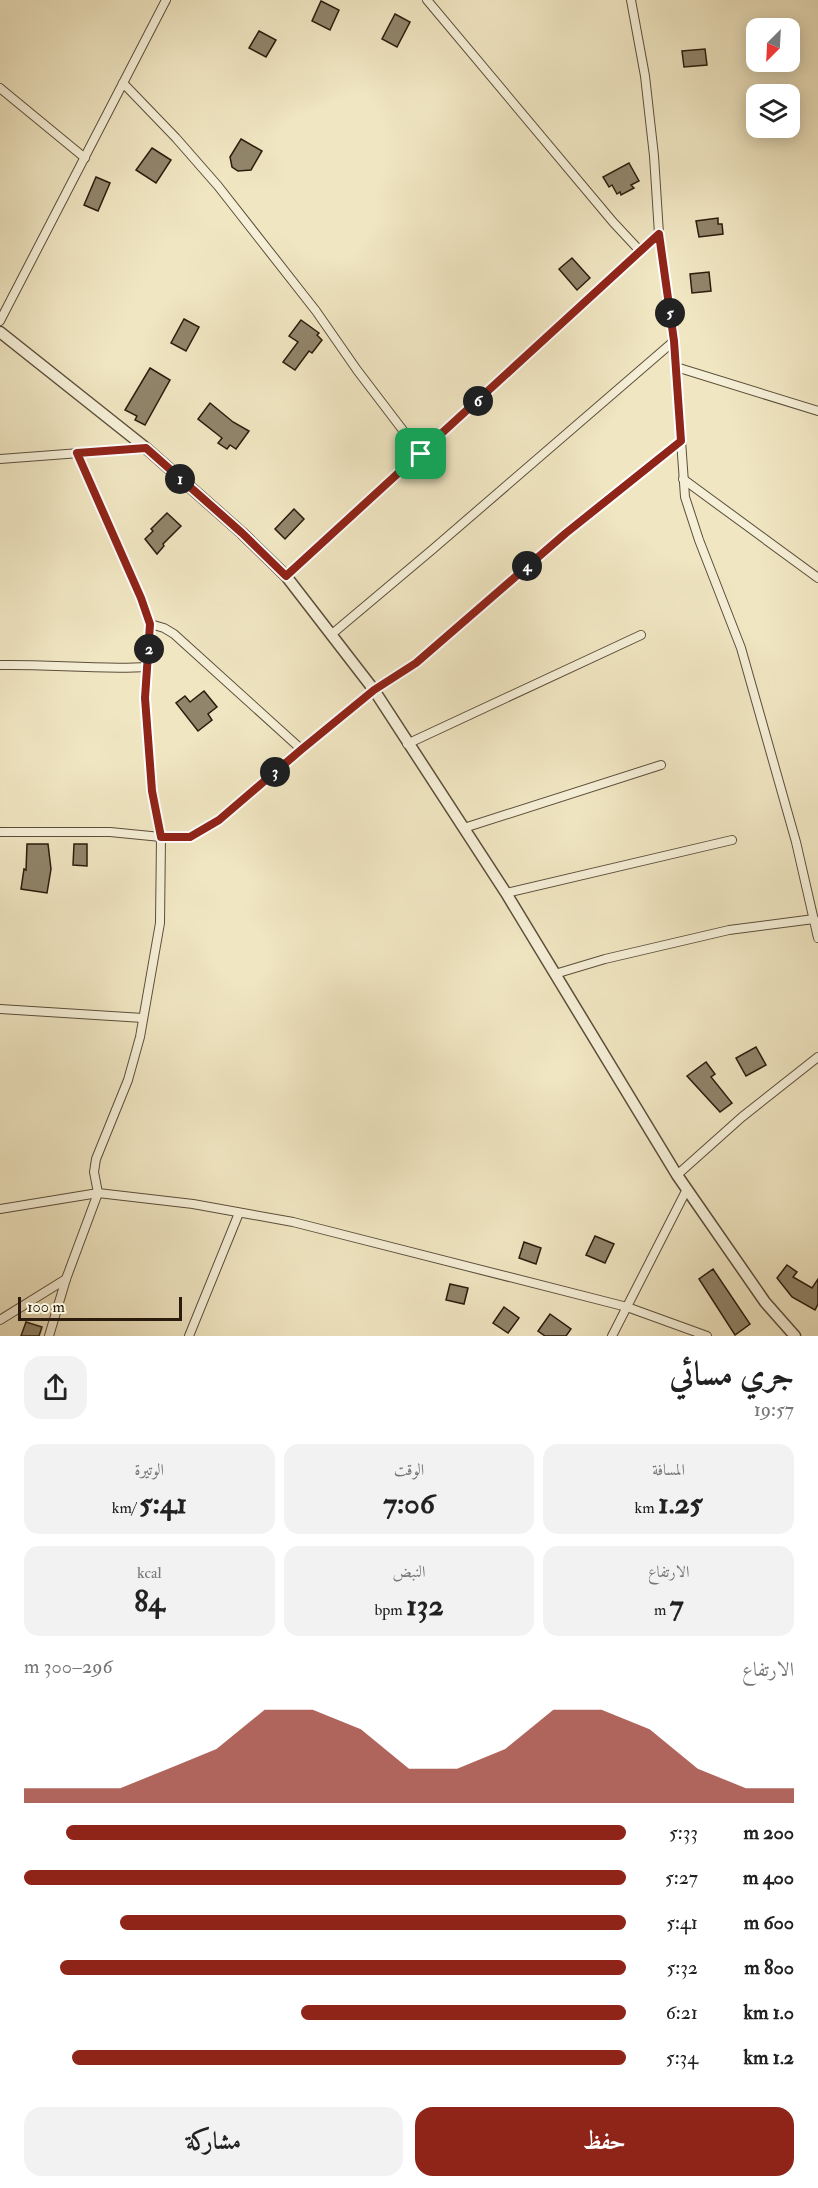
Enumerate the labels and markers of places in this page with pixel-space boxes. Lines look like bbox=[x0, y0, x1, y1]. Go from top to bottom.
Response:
pin: 5 bbox=[655, 298, 685, 328]
pin: 6 bbox=[463, 386, 493, 416]
pin bbox=[395, 428, 446, 479]
pin: 1 bbox=[165, 464, 195, 494]
pin: 4 bbox=[512, 551, 542, 581]
pin: 2 bbox=[134, 634, 164, 664]
pin: 3 bbox=[260, 757, 290, 787]

